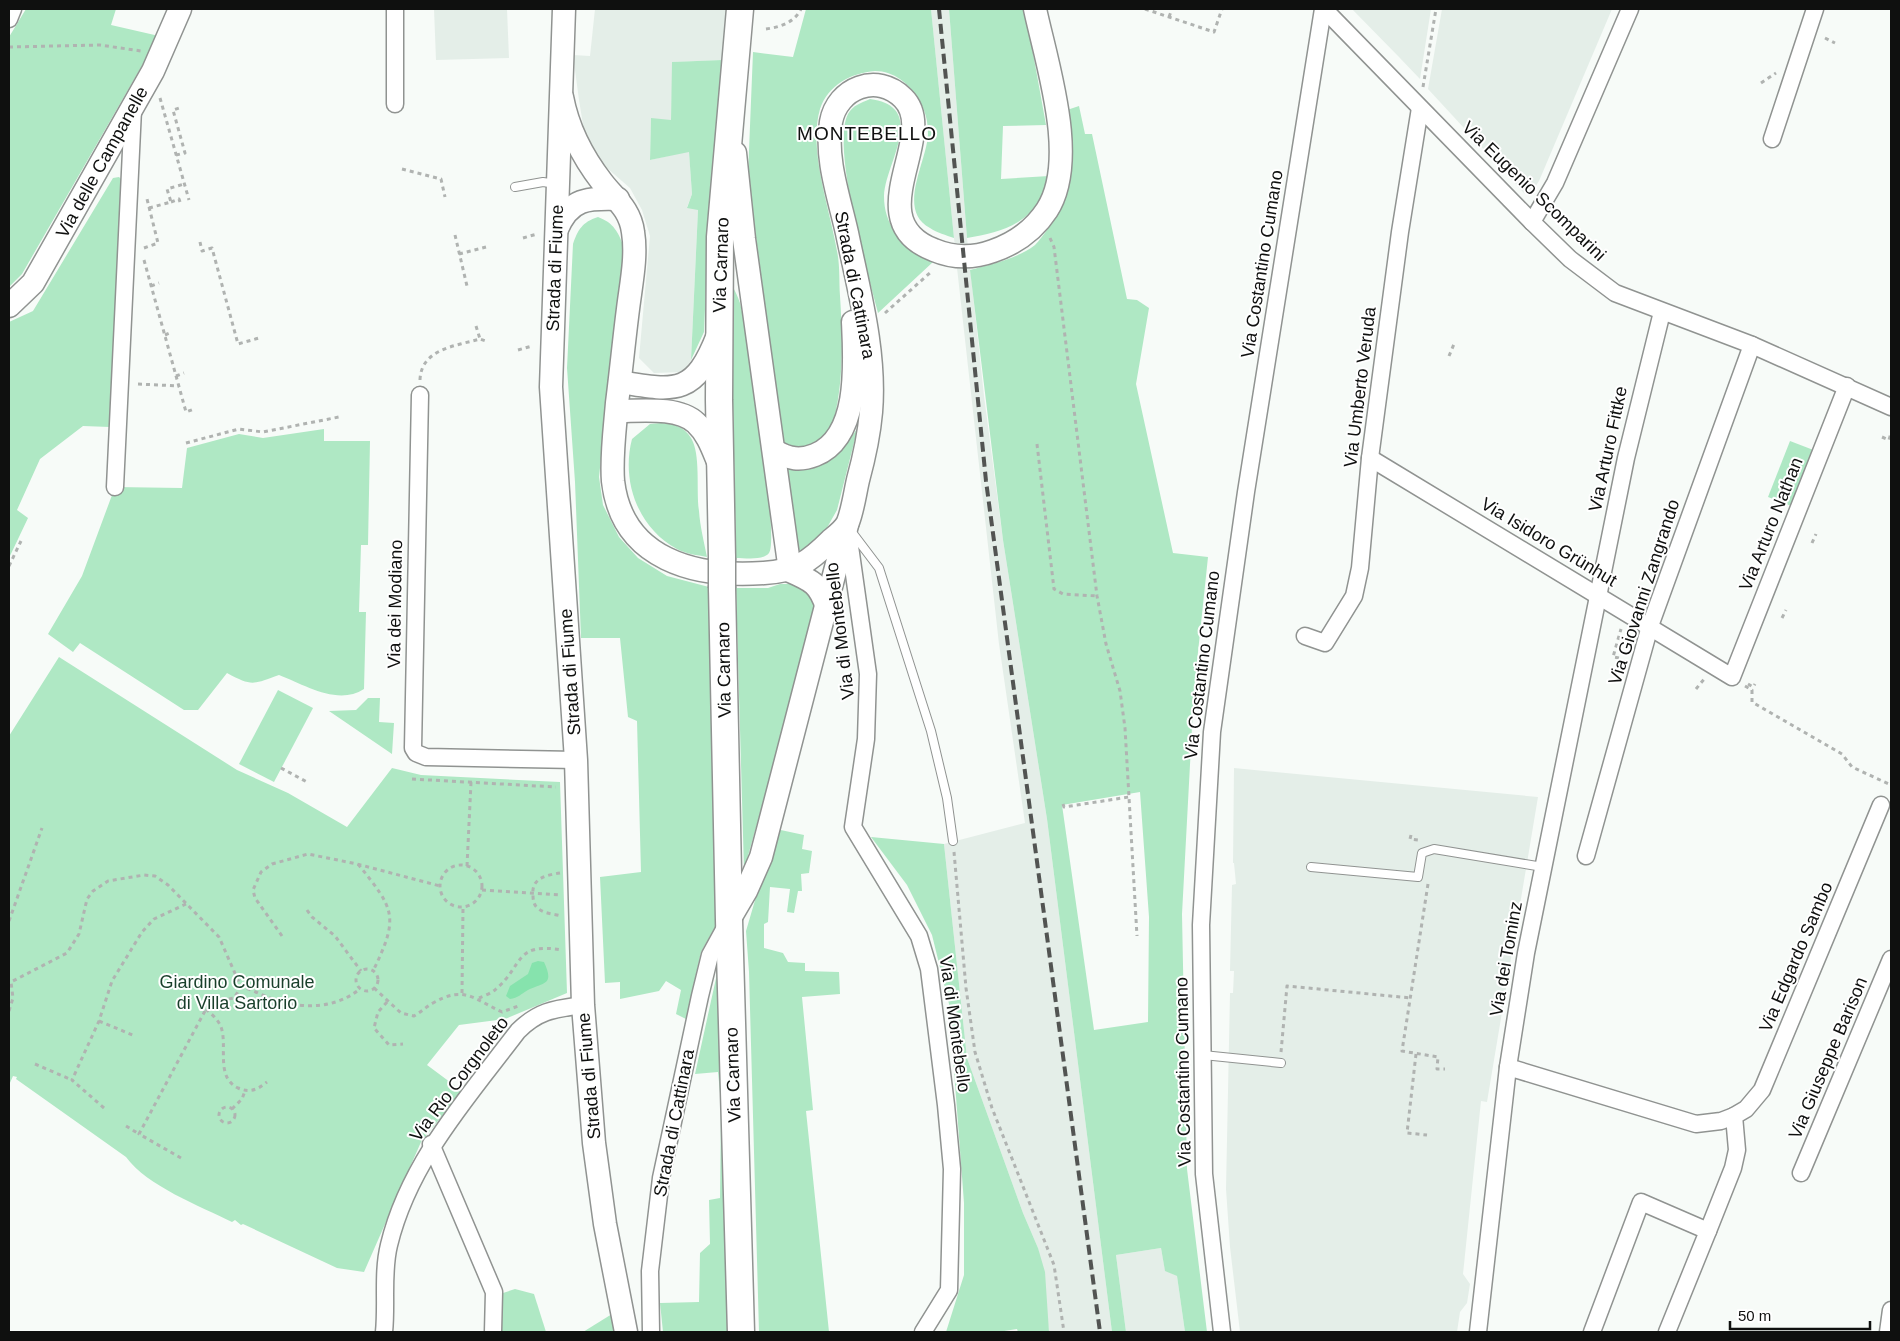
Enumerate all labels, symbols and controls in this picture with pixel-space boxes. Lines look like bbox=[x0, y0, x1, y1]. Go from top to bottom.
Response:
street label: Via delle Campanelle bbox=[52, 83, 152, 241]
street label: Via Eugenio Scomparini bbox=[1458, 117, 1610, 265]
district label: MONTEBELLO bbox=[797, 123, 937, 144]
street label: Via Costantino Cumano bbox=[1237, 169, 1287, 359]
street label: Strada di Fiume bbox=[543, 204, 567, 332]
street label: Strada di Cattinara bbox=[831, 209, 879, 362]
street label: Via Carnaro bbox=[709, 217, 733, 313]
street label: Via Umberto Veruda bbox=[1340, 305, 1380, 468]
street label: Via Arturo Fittke bbox=[1585, 384, 1631, 514]
street label: Via Arturo Nathan bbox=[1735, 455, 1807, 593]
street label: Via Isidoro Grünhut bbox=[1478, 494, 1620, 590]
street label: Via Giovanni Zangrando bbox=[1605, 497, 1683, 687]
street label: Via dei Modiano bbox=[384, 539, 406, 669]
street label: Via di Montebello bbox=[822, 561, 858, 701]
street label: Via Costantino Cumano bbox=[1181, 570, 1223, 760]
street label: Strada di Fiume bbox=[556, 608, 584, 736]
street label: Via Carnaro bbox=[713, 622, 735, 718]
street label: Via Edgardo Sambo bbox=[1755, 879, 1837, 1035]
street label: Via dei Tominz bbox=[1486, 900, 1526, 1018]
street label: Via di Montebello bbox=[936, 954, 974, 1094]
park label: Giardino Comunale di Villa Sartorio bbox=[159, 972, 315, 1013]
street label: Via Giuseppe Barison bbox=[1785, 974, 1871, 1142]
street label: Via Costantino Cumano bbox=[1171, 977, 1195, 1167]
street label: Strada di Fiume bbox=[574, 1012, 604, 1140]
street label: Via Rio Corgnoleto bbox=[406, 1013, 512, 1145]
street label: Via Carnaro bbox=[721, 1027, 745, 1123]
street label: Strada di Cattinara bbox=[650, 1046, 698, 1199]
scale bar bbox=[1730, 1298, 1870, 1330]
text: 50 m bbox=[1738, 1307, 1771, 1324]

